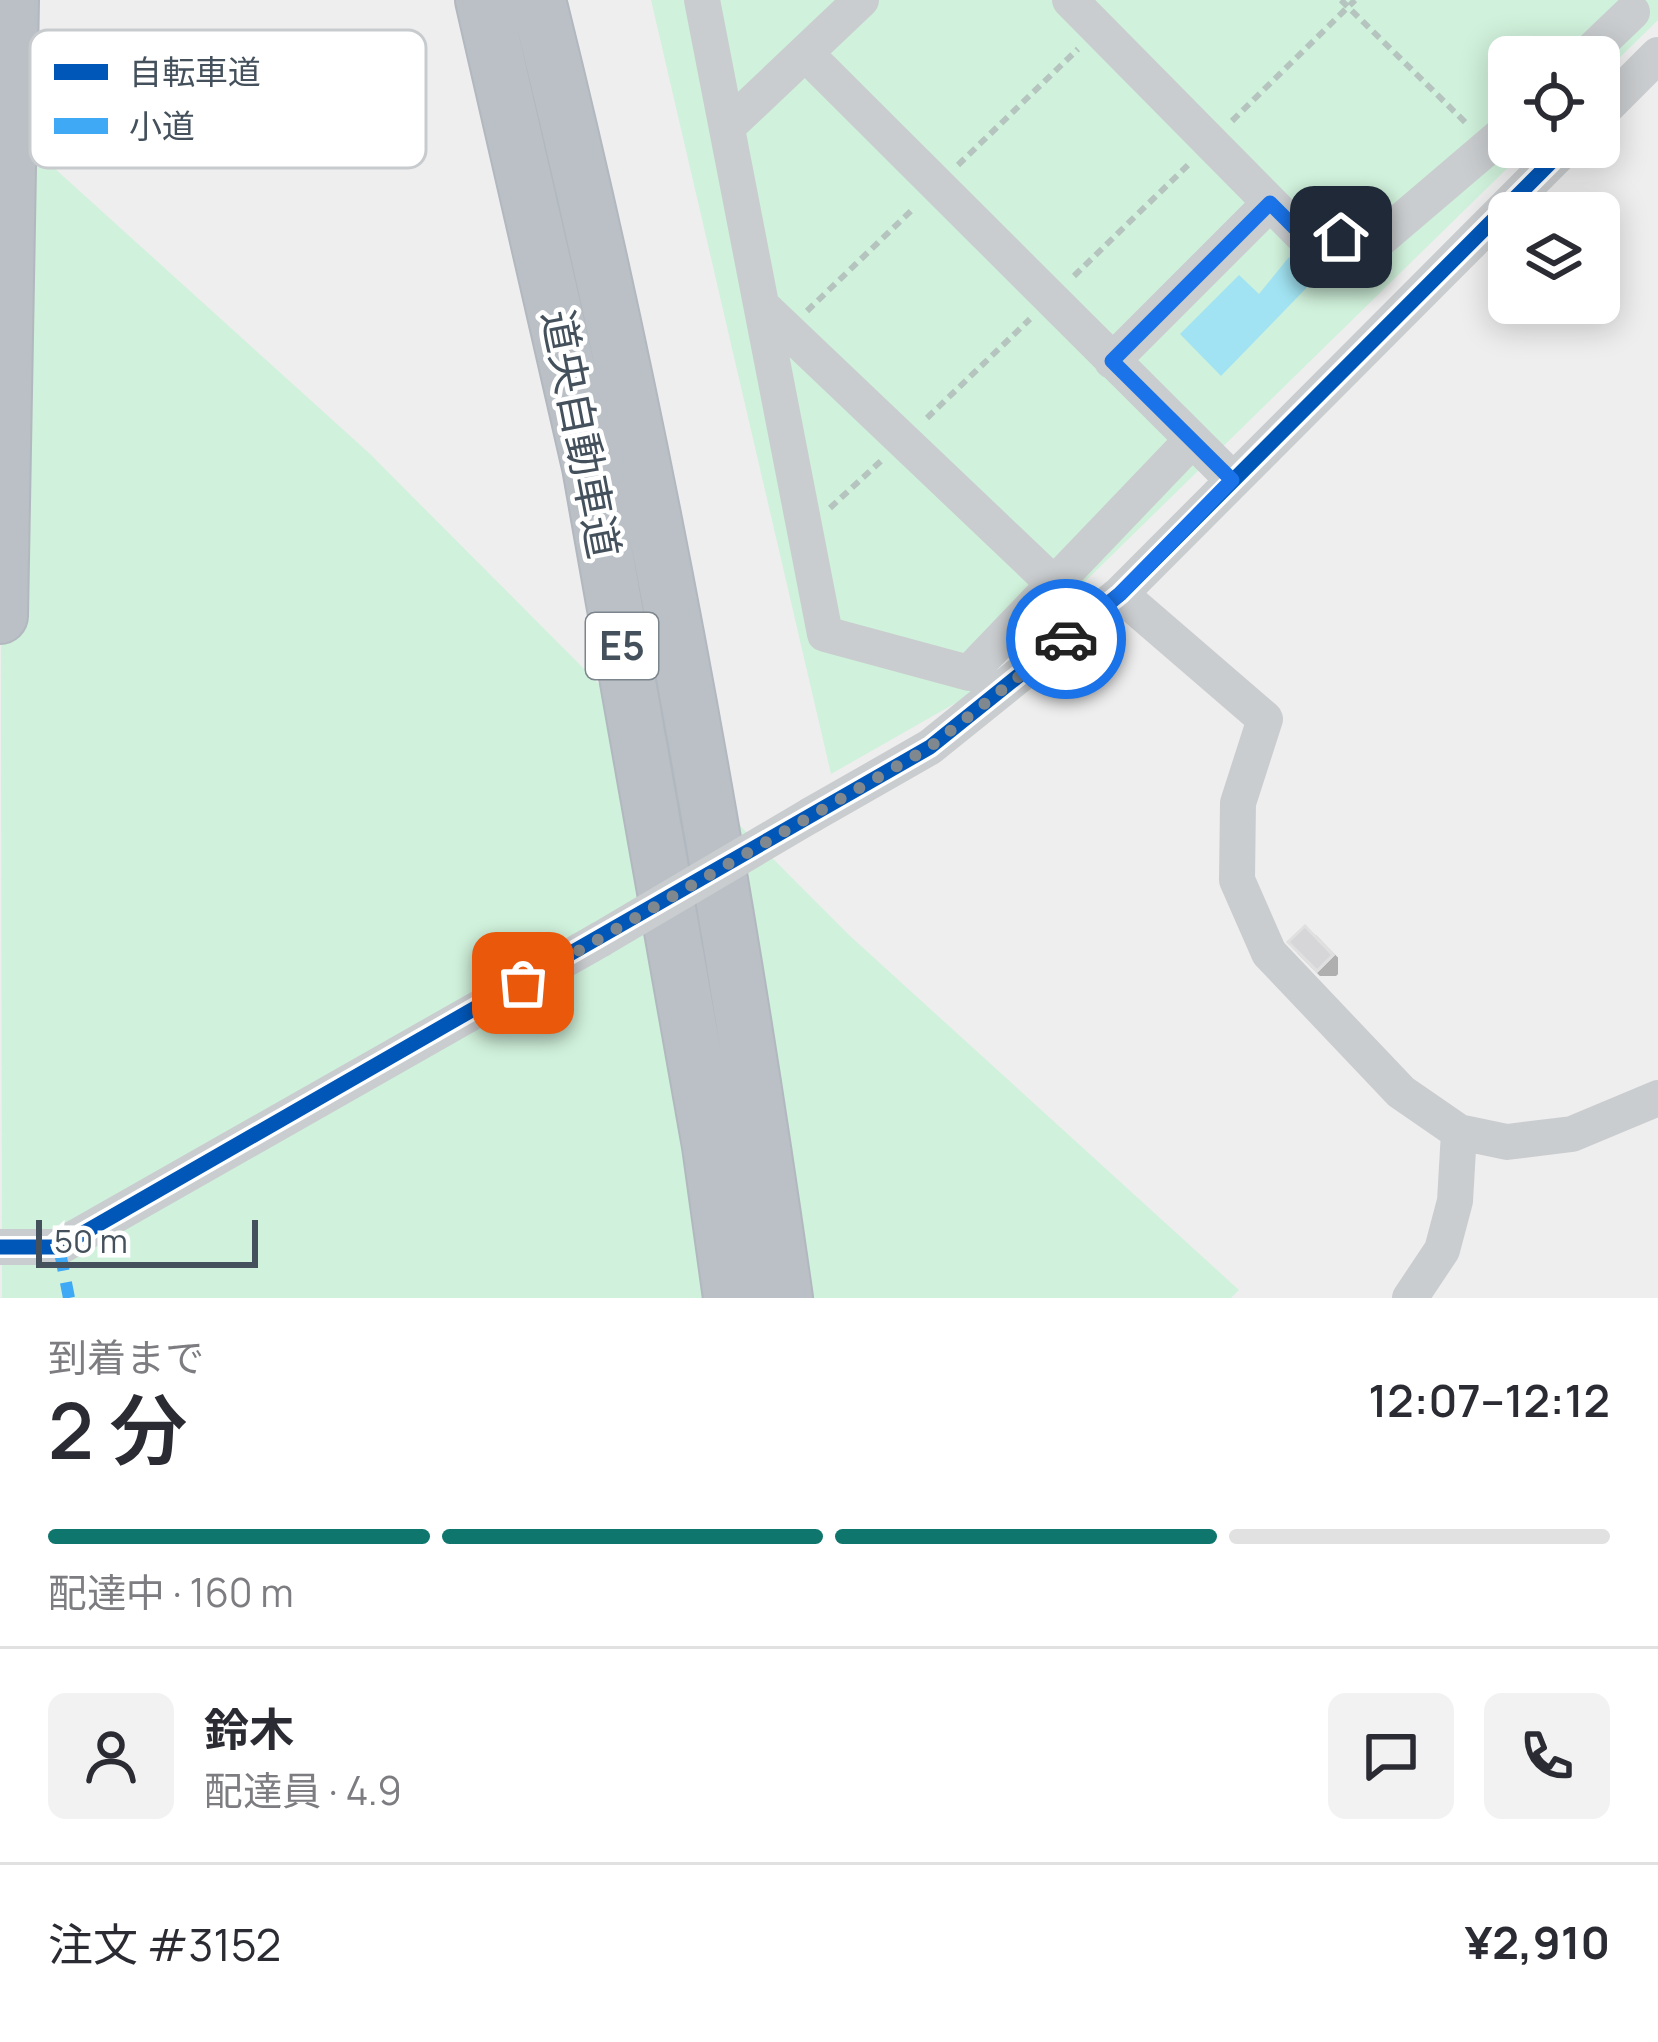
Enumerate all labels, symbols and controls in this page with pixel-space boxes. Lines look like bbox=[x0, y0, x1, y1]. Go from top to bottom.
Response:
legend bbox=[30, 30, 426, 168]
map controls bbox=[1488, 36, 1620, 324]
button: locate bbox=[1488, 36, 1620, 168]
text: 自転車道 bbox=[129, 49, 261, 94]
text: 小道 bbox=[129, 103, 195, 148]
pin bbox=[1290, 186, 1392, 288]
button: layers bbox=[1488, 192, 1620, 324]
icon: home bbox=[1308, 204, 1374, 270]
street label: 道央自動車道 bbox=[529, 305, 634, 563]
courier bbox=[1006, 579, 1126, 699]
icon: car bbox=[1033, 606, 1099, 672]
road number: E5 bbox=[586, 613, 658, 679]
pin bbox=[472, 932, 574, 1034]
icon: bag bbox=[490, 950, 556, 1016]
scale bar bbox=[36, 1214, 258, 1267]
text: 50 m bbox=[54, 1218, 128, 1263]
text: 到着まで bbox=[48, 1330, 204, 1384]
text: 12:07–12:12 bbox=[1368, 1369, 1610, 1431]
text: 2 分 bbox=[48, 1376, 187, 1482]
text: 配達中 · 160 m bbox=[48, 1565, 294, 1619]
button: person bbox=[48, 1693, 174, 1819]
button: chat bbox=[1328, 1693, 1454, 1819]
button: phone bbox=[1484, 1693, 1610, 1819]
text: 鈴木 bbox=[204, 1698, 294, 1760]
text: 配達員 · 4.9 bbox=[204, 1763, 402, 1817]
text: ¥2,910 bbox=[1465, 1911, 1610, 1973]
text: 注文 #3152 bbox=[48, 1913, 281, 1975]

